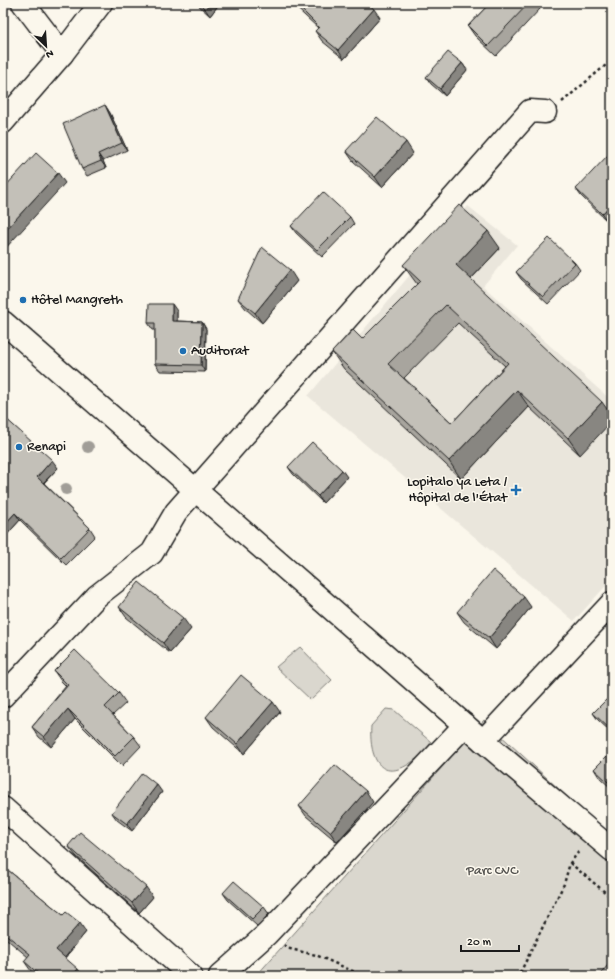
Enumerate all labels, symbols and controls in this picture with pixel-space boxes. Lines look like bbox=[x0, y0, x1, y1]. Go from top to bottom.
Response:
north arrow bbox=[26, 26, 66, 66]
text: N bbox=[44, 46, 55, 60]
place label: Hôtel Mangreth bbox=[31, 292, 124, 309]
marker: Hôtel Mangreth bbox=[18, 295, 28, 305]
place label: Auditorat bbox=[191, 343, 250, 360]
marker: Auditorat bbox=[178, 346, 188, 356]
place label: Renapi bbox=[27, 439, 66, 456]
marker: Renapi bbox=[14, 442, 24, 452]
place label: Lopitalo ya Leta / Hôpital de l'État bbox=[407, 474, 508, 507]
marker: Lopitalo ya Leta / Hôpital de l'État bbox=[510, 484, 522, 496]
park label: Parc CVC bbox=[465, 863, 519, 880]
scale bar bbox=[461, 927, 519, 953]
text: 20 m bbox=[467, 936, 492, 950]

